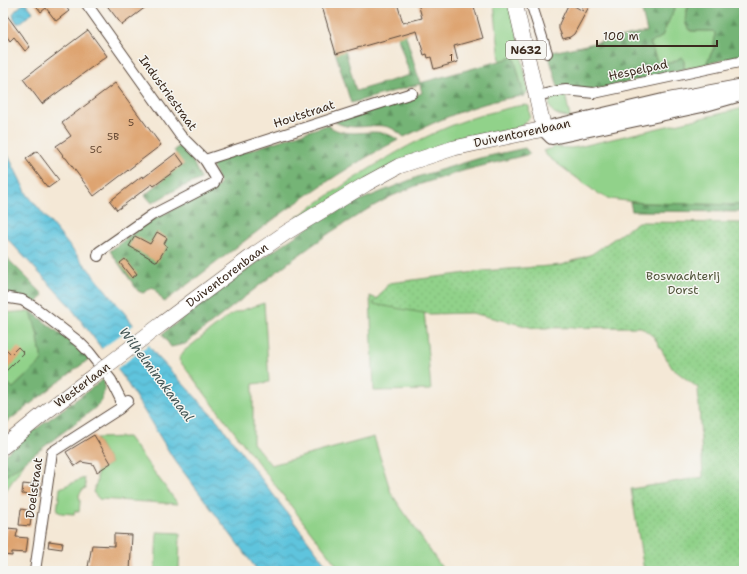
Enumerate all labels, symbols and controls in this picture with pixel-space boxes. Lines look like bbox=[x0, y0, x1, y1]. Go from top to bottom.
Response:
scale bar bbox=[597, 22, 717, 48]
text: 100 m bbox=[603, 28, 639, 44]
road number: N632 bbox=[506, 41, 546, 59]
house number: 1 bbox=[449, 51, 453, 64]
street label: Industriestraat bbox=[135, 52, 201, 134]
street label: Hespelpad bbox=[607, 56, 669, 84]
street label: Houtstraat bbox=[271, 97, 337, 131]
street label: Duiventorenbaan bbox=[472, 115, 572, 151]
house number: 5 bbox=[128, 116, 134, 129]
house number: 5B bbox=[107, 130, 119, 143]
house number: 5C bbox=[90, 143, 102, 156]
street label: Duiventorenbaan bbox=[183, 239, 271, 311]
park label: Boswachterij Dorst bbox=[646, 268, 720, 298]
water label: Wilhelminakanaal bbox=[116, 324, 198, 425]
street label: Westerlaan bbox=[51, 359, 113, 411]
street label: Doelstraat bbox=[22, 457, 46, 519]

